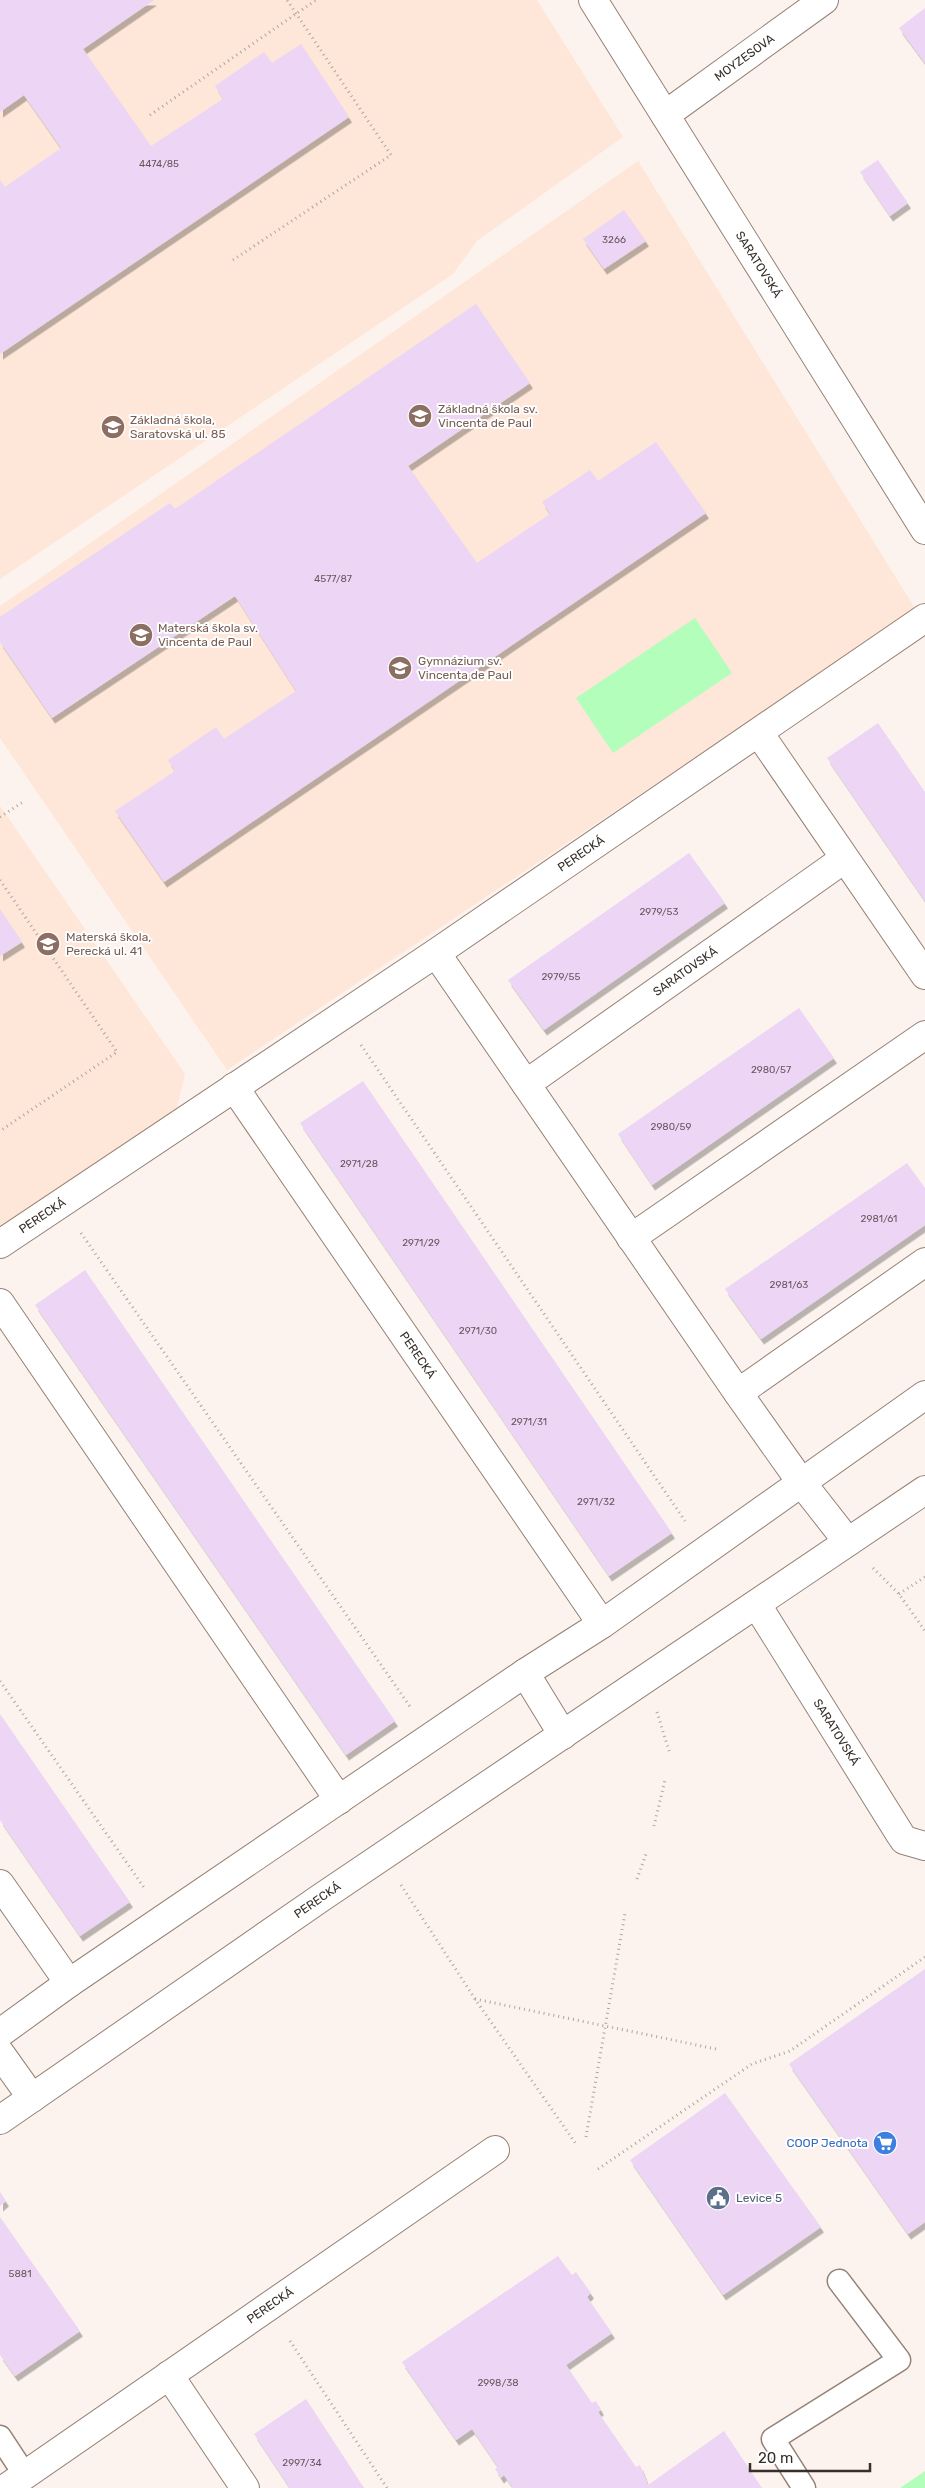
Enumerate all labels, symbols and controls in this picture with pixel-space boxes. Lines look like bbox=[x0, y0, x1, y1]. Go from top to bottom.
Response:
street label: MOYZESOVA bbox=[712, 31, 777, 84]
house number: 4474/85 bbox=[139, 158, 179, 170]
street label: SARATOVSKÁ bbox=[733, 229, 785, 300]
house number: 3266 bbox=[602, 234, 626, 246]
place label: Základná škola sv. Vincenta de Paul bbox=[438, 402, 538, 430]
school or university icon: Základná škola sv. Vincenta de Paul bbox=[407, 403, 433, 429]
place label: Základná škola, Saratovská ul. 85 bbox=[130, 413, 226, 441]
school or university icon: Základná škola, Saratovská ul. 85 bbox=[100, 414, 126, 440]
house number: 4577/87 bbox=[314, 573, 352, 585]
place label: Materská škola sv. Vincenta de Paul bbox=[158, 621, 258, 649]
school or university icon: Materská škola sv. Vincenta de Paul bbox=[128, 622, 154, 648]
place label: Gymnázium sv. Vincenta de Paul bbox=[418, 654, 512, 682]
school or university icon: Gymnázium sv. Vincenta de Paul bbox=[387, 655, 413, 681]
street label: PERECKÁ bbox=[555, 833, 607, 874]
house number: 2979/53 bbox=[639, 906, 679, 918]
place label: Materská škola, Perecká ul. 41 bbox=[66, 930, 151, 958]
school or university icon: Materská škola, Perecká ul. 41 bbox=[35, 931, 61, 957]
street label: SARATOVSKÁ bbox=[650, 944, 720, 999]
house number: 2979/55 bbox=[542, 971, 581, 983]
house number: 2980/57 bbox=[751, 1064, 791, 1076]
house number: 2980/59 bbox=[651, 1121, 692, 1133]
house number: 2971/28 bbox=[340, 1158, 378, 1170]
street label: PERECKÁ bbox=[16, 1195, 68, 1236]
house number: 2981/61 bbox=[861, 1213, 897, 1225]
house number: 2971/29 bbox=[402, 1237, 440, 1249]
house number: 2981/63 bbox=[770, 1279, 808, 1291]
house number: 2971/30 bbox=[459, 1325, 497, 1337]
street label: PERECKÁ bbox=[397, 1329, 439, 1381]
house number: 2971/31 bbox=[511, 1416, 547, 1428]
house number: 2971/32 bbox=[577, 1496, 615, 1508]
street label: SARATOVSKÁ bbox=[811, 1697, 862, 1768]
street label: PERECKÁ bbox=[291, 1879, 343, 1921]
supermarket icon: COOP Jednota bbox=[872, 2130, 898, 2156]
place label: COOP Jednota bbox=[786, 2136, 868, 2150]
public building icon: Levice 5 bbox=[705, 2185, 731, 2211]
place label: Levice 5 bbox=[736, 2191, 782, 2205]
house number: 5881 bbox=[9, 2268, 31, 2280]
street label: PERECKÁ bbox=[244, 2285, 296, 2326]
house number: 2998/38 bbox=[477, 2377, 519, 2389]
scale bar bbox=[750, 2440, 870, 2472]
text: 20 m bbox=[758, 2449, 793, 2467]
house number: 2997/34 bbox=[282, 2457, 322, 2469]

